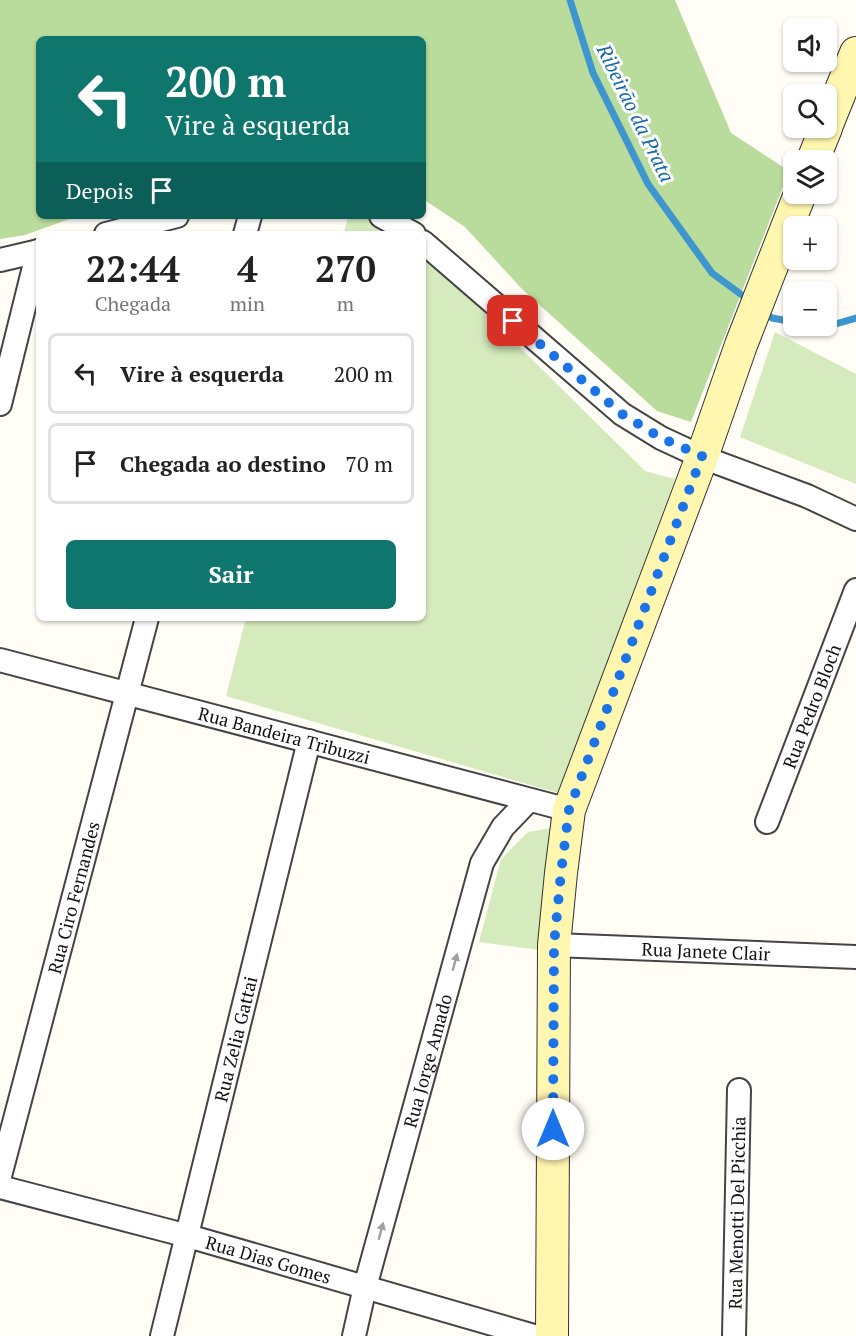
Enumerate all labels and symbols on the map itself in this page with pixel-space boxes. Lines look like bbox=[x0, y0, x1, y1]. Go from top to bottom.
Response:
water label: Ribeirão da Prata bbox=[590, 39, 681, 187]
pin bbox=[487, 295, 538, 346]
street label: Rua Pedro Bloch bbox=[777, 640, 846, 772]
street label: Rua Bandeira Tribuzzi bbox=[196, 701, 373, 769]
street label: Rua Ciro Fernandes bbox=[42, 819, 105, 976]
street label: Rua Janete Clair bbox=[641, 936, 771, 966]
one-way arrow bbox=[451, 952, 460, 970]
street label: Rua Zelia Gattai bbox=[208, 974, 262, 1104]
street label: Rua Jorge Amado bbox=[398, 991, 457, 1130]
position arrow bbox=[521, 1097, 585, 1161]
street label: Rua Menotti Del Picchia bbox=[723, 1116, 750, 1310]
one-way arrow bbox=[377, 1221, 386, 1239]
street label: Rua Dias Gomes bbox=[203, 1230, 334, 1289]

